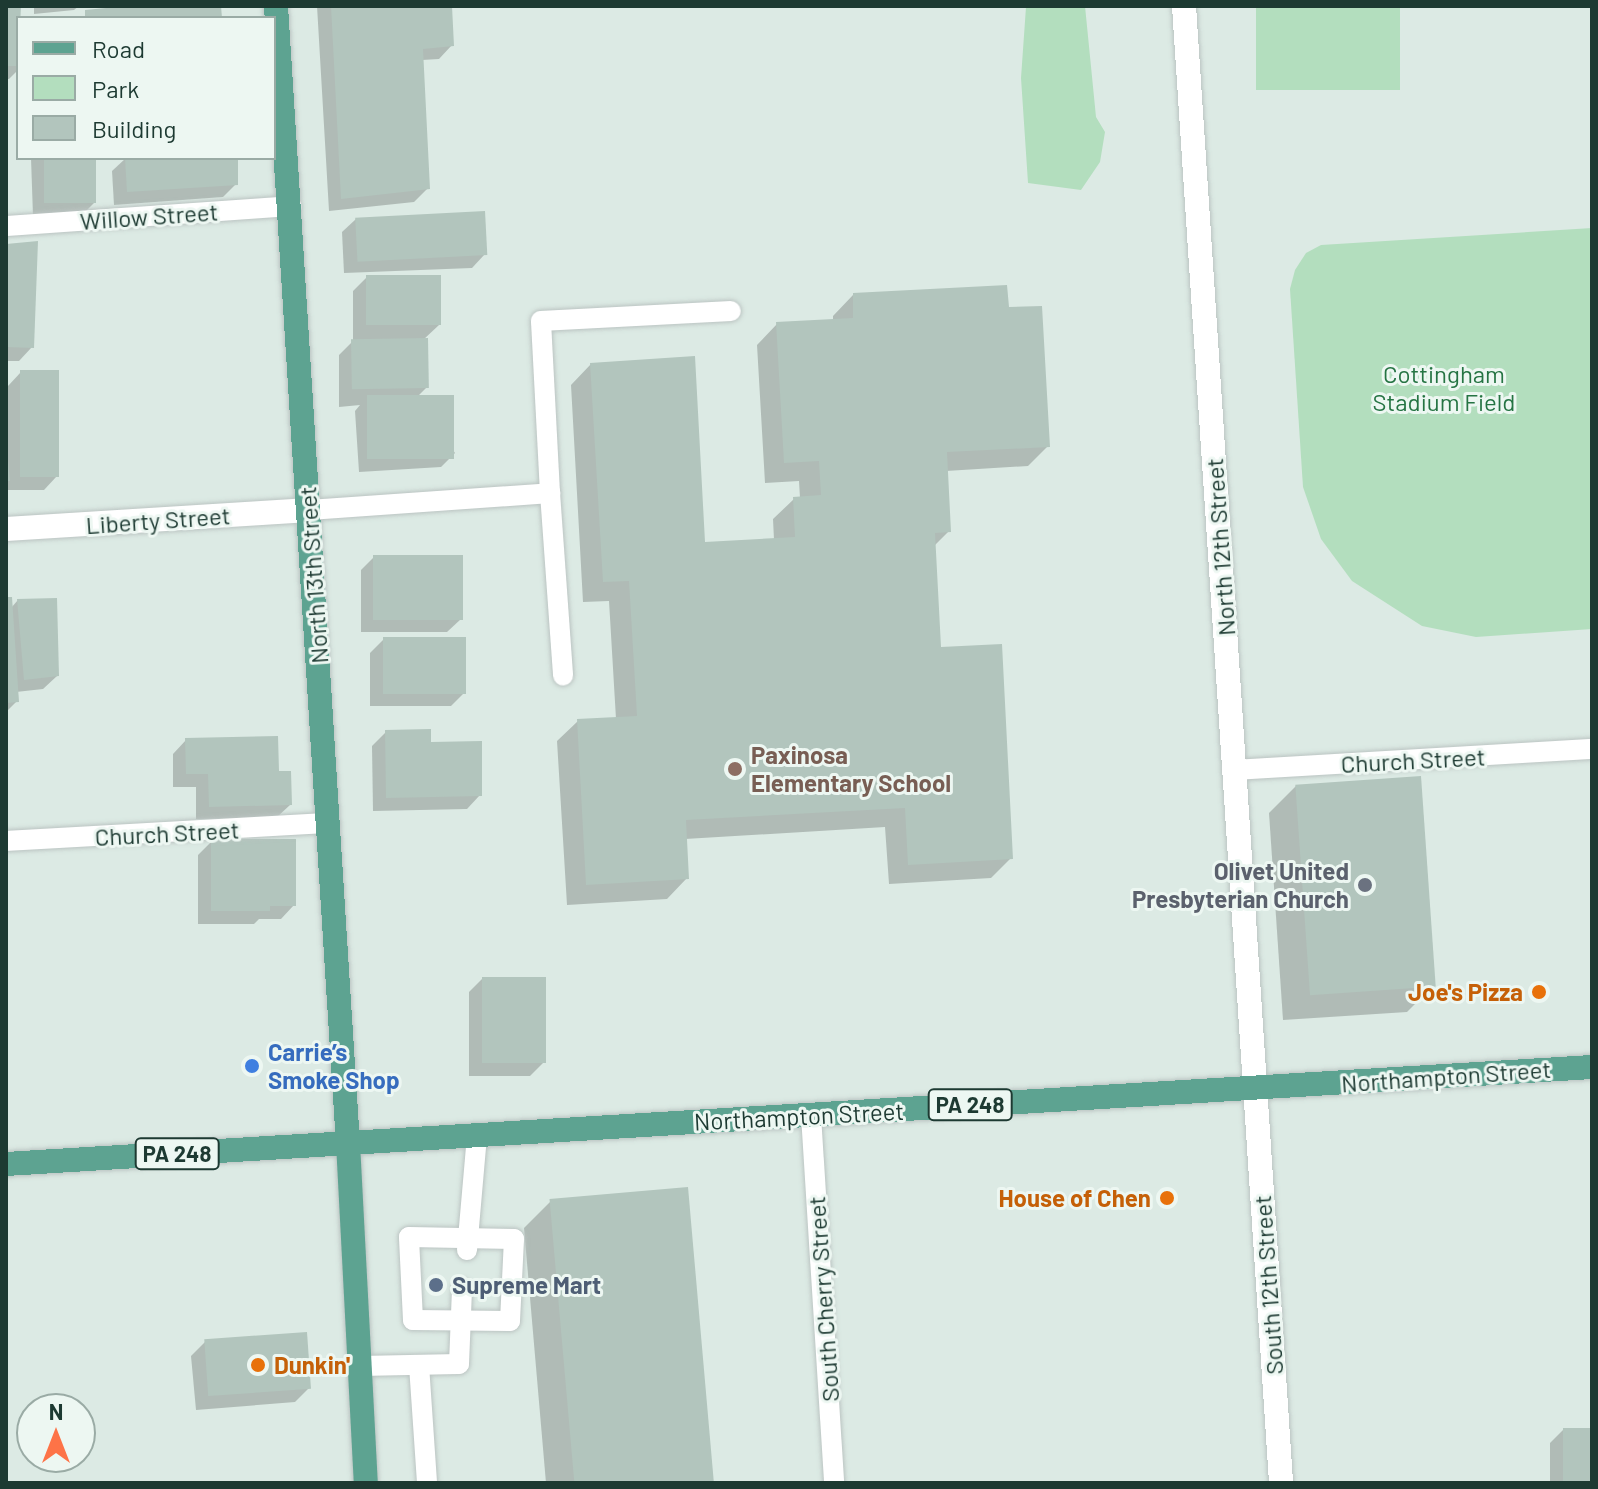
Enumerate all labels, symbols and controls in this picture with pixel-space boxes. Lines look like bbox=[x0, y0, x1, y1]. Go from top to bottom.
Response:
legend bbox=[16, 16, 276, 160]
text: Road bbox=[92, 34, 145, 63]
text: Park bbox=[92, 74, 139, 103]
text: Building bbox=[92, 114, 176, 143]
street label: Willow Street bbox=[79, 197, 219, 235]
park label: Cottingham Stadium Field bbox=[1373, 360, 1515, 416]
street label: North 12th Street bbox=[1199, 457, 1241, 637]
street label: North 13th Street bbox=[292, 485, 334, 665]
street label: Liberty Street bbox=[85, 501, 231, 539]
place label: Paxinosa Elementary School bbox=[751, 741, 951, 797]
street label: Church Street bbox=[1340, 742, 1486, 778]
marker: Paxinosa Elementary School bbox=[726, 760, 744, 778]
street label: Church Street bbox=[94, 815, 240, 851]
place label: Olivet United Presbyterian Church bbox=[1132, 857, 1349, 913]
marker: Olivet United Presbyterian Church bbox=[1356, 876, 1374, 894]
place label: Joe's Pizza bbox=[1408, 978, 1523, 1006]
marker: Joe's Pizza bbox=[1530, 983, 1548, 1001]
place label: Carrie’s Smoke Shop bbox=[268, 1038, 400, 1094]
street label: Northampton Street bbox=[1340, 1054, 1552, 1098]
marker: Carrie’s Smoke Shop bbox=[243, 1057, 261, 1075]
road number: PA 248 bbox=[926, 1087, 1014, 1123]
street label: Northampton Street bbox=[693, 1096, 905, 1136]
road number: PA 248 bbox=[133, 1136, 221, 1172]
place label: House of Chen bbox=[999, 1184, 1151, 1212]
marker: House of Chen bbox=[1158, 1189, 1176, 1207]
street label: South 12th Street bbox=[1247, 1194, 1289, 1376]
street label: South Cherry Street bbox=[801, 1195, 845, 1403]
place label: Supreme Mart bbox=[452, 1271, 601, 1299]
marker: Supreme Mart bbox=[427, 1276, 445, 1294]
place label: Dunkin' bbox=[274, 1351, 350, 1379]
marker: Dunkin' bbox=[249, 1356, 267, 1374]
north arrow bbox=[16, 1393, 96, 1473]
text: N bbox=[49, 1398, 63, 1424]

